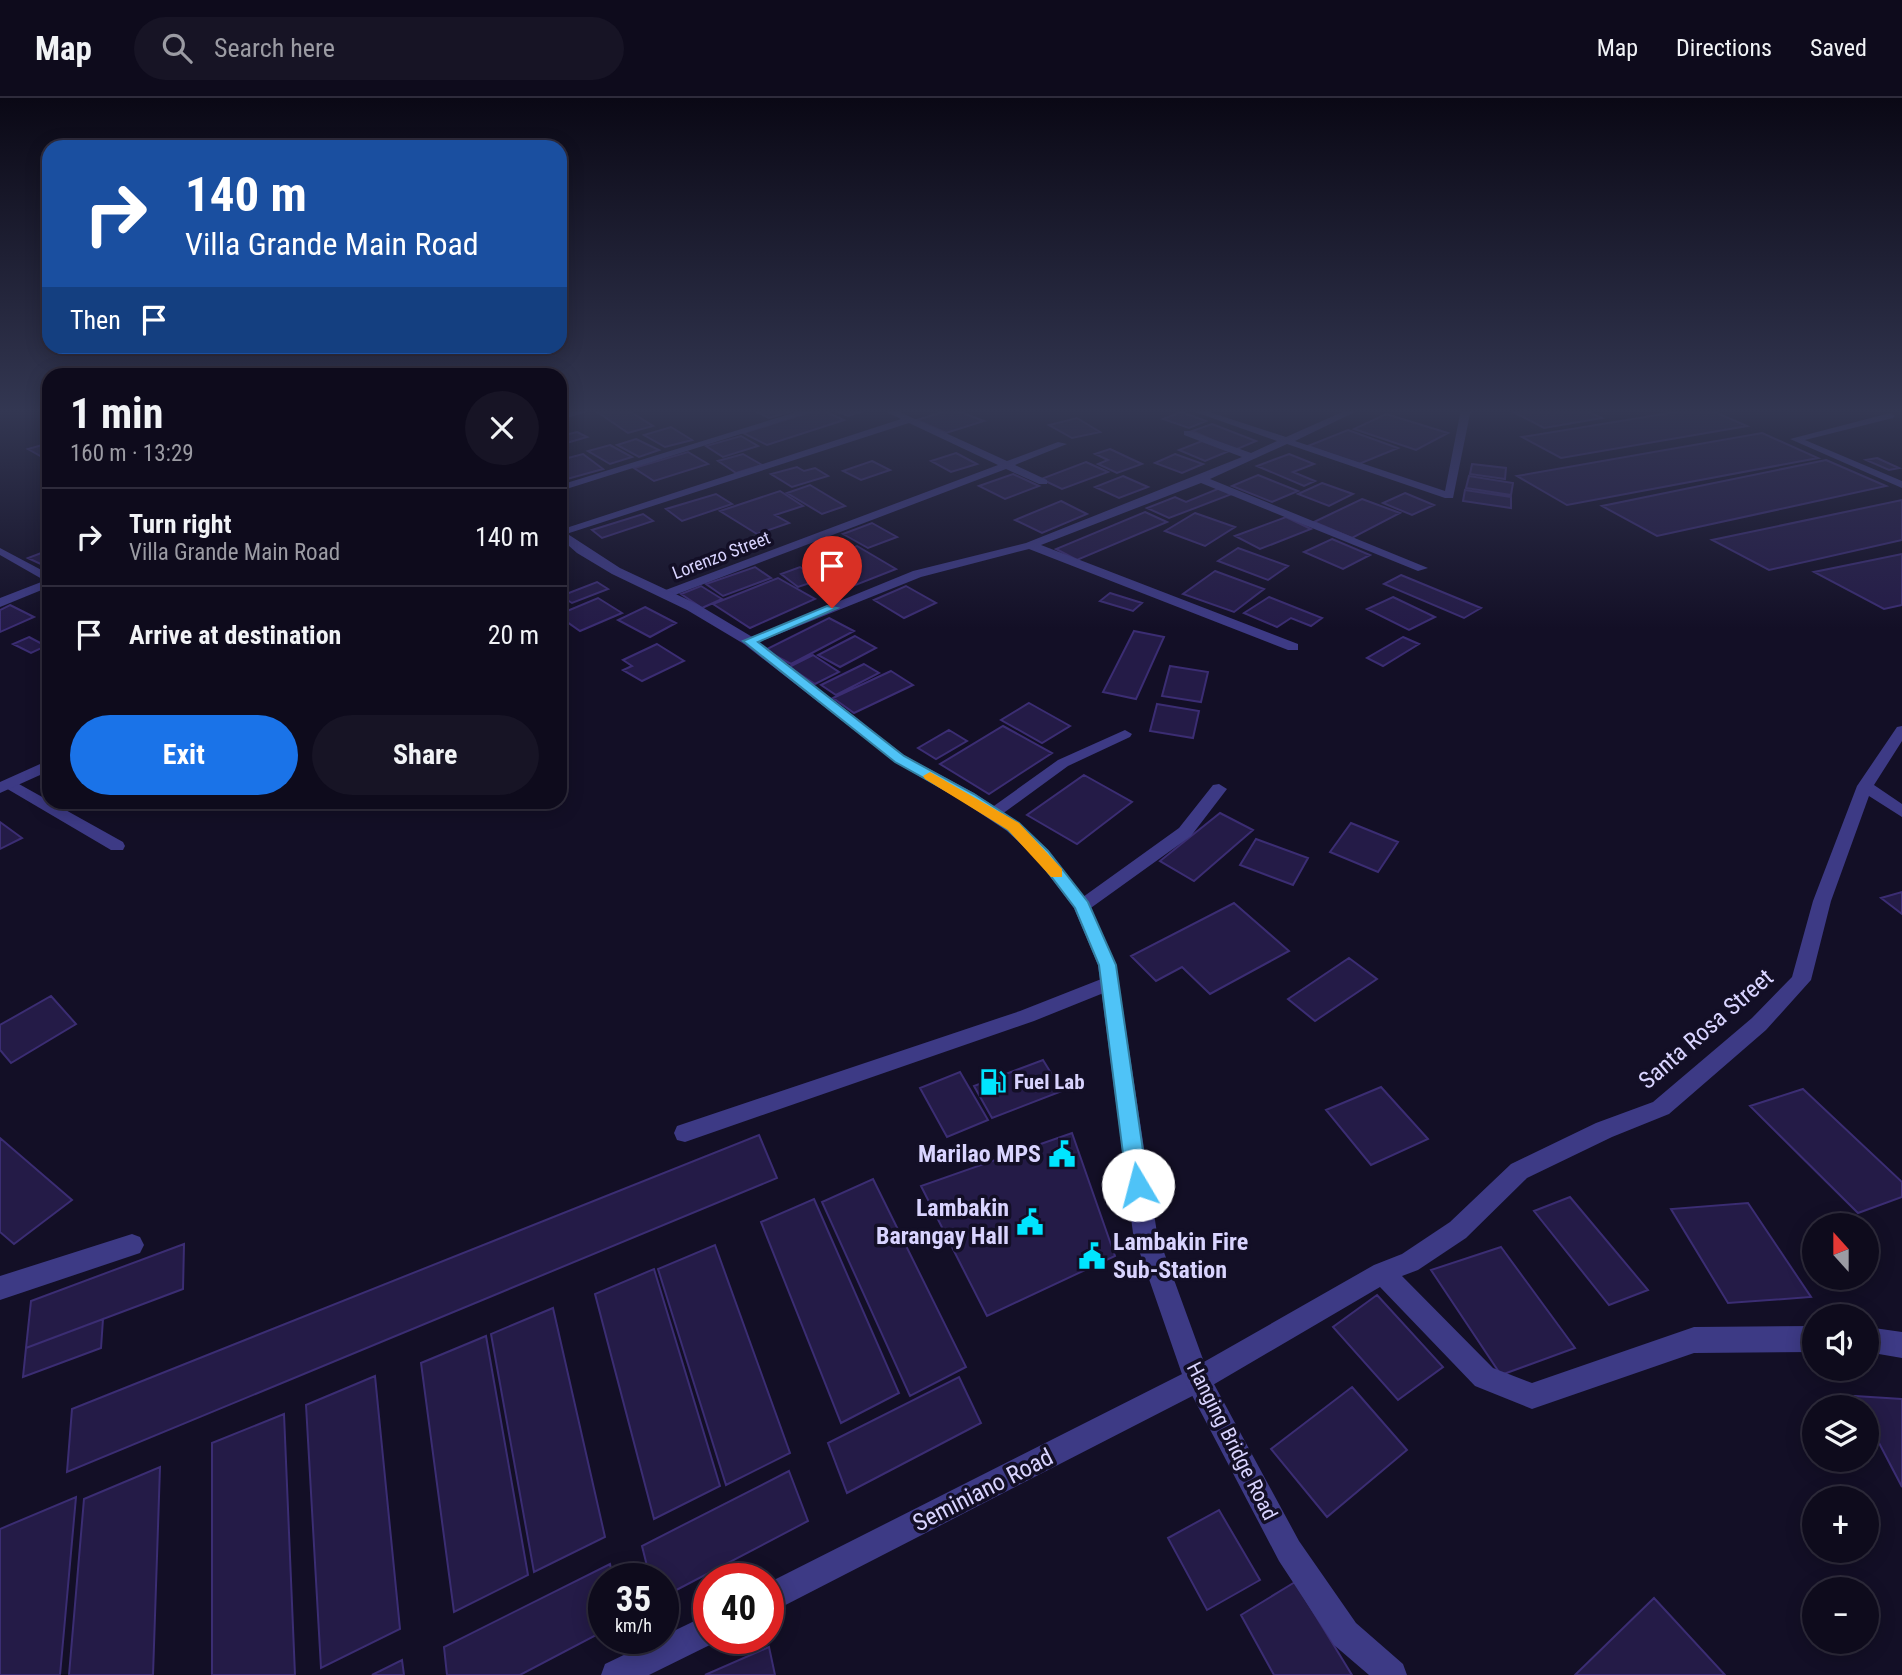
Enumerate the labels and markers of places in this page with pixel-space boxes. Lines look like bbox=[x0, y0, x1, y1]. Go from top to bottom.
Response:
pin bbox=[802, 536, 862, 608]
fuel station icon: Fuel Lab bbox=[978, 1067, 1008, 1097]
place label: Fuel Lab bbox=[1014, 1070, 1085, 1094]
public building icon: Marilao MPS bbox=[1047, 1139, 1077, 1169]
place label: Marilao MPS bbox=[918, 1140, 1041, 1168]
place label: Lambakin Barangay Hall bbox=[876, 1194, 1009, 1250]
public building icon: Lambakin Barangay Hall bbox=[1015, 1207, 1045, 1237]
place label: Lambakin Fire Sub-Station bbox=[1113, 1228, 1248, 1284]
public building icon: Lambakin Fire Sub-Station bbox=[1077, 1241, 1107, 1271]

